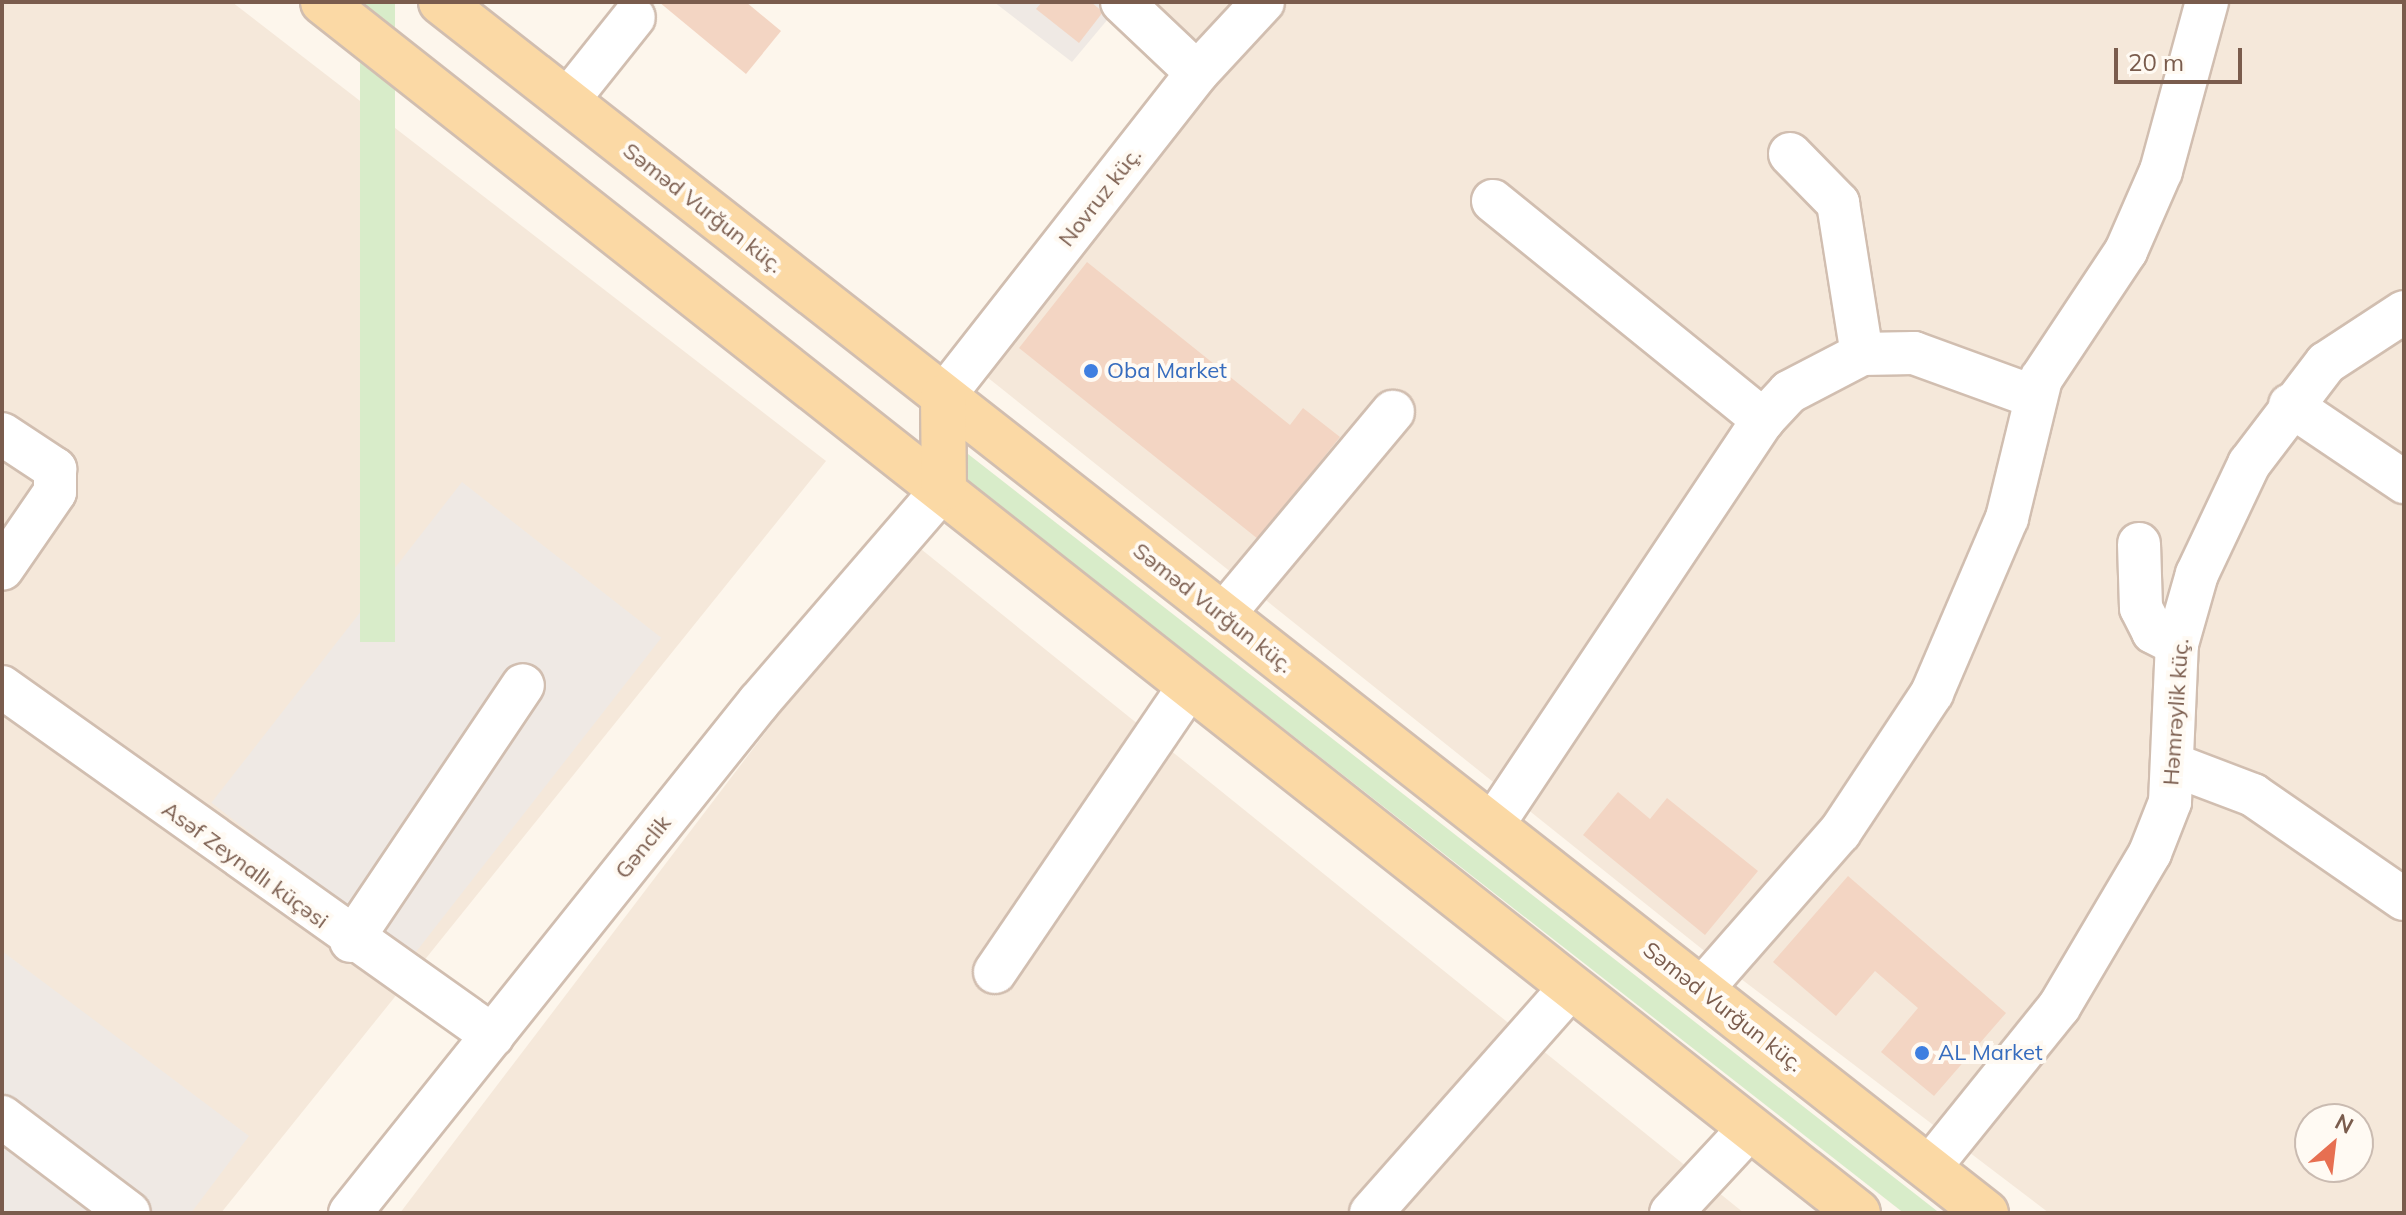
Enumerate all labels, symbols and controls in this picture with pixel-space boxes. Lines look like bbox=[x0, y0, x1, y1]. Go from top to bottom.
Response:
scale bar bbox=[2118, 32, 2246, 82]
text: 20 m bbox=[2128, 47, 2184, 77]
street label: Səməd Vurğun küç. bbox=[618, 137, 788, 279]
street label: Novruz küç. bbox=[1053, 142, 1147, 252]
place label: Oba Market bbox=[1107, 358, 1227, 384]
marker: Oba Market bbox=[1082, 362, 1100, 380]
street label: Səməd Vurğun küç. bbox=[1128, 537, 1298, 679]
street label: Həmrəylik küç. bbox=[2158, 638, 2194, 786]
street label: Asəf Zeynallı küçəsi bbox=[157, 796, 333, 934]
street label: Gənclik bbox=[610, 810, 676, 884]
street label: Səməd Vurğun küç. bbox=[1638, 936, 1808, 1078]
place label: AL Market bbox=[1938, 1040, 2043, 1066]
marker: AL Market bbox=[1913, 1044, 1931, 1062]
north arrow bbox=[2294, 1103, 2374, 1183]
text: N bbox=[2330, 1107, 2358, 1140]

